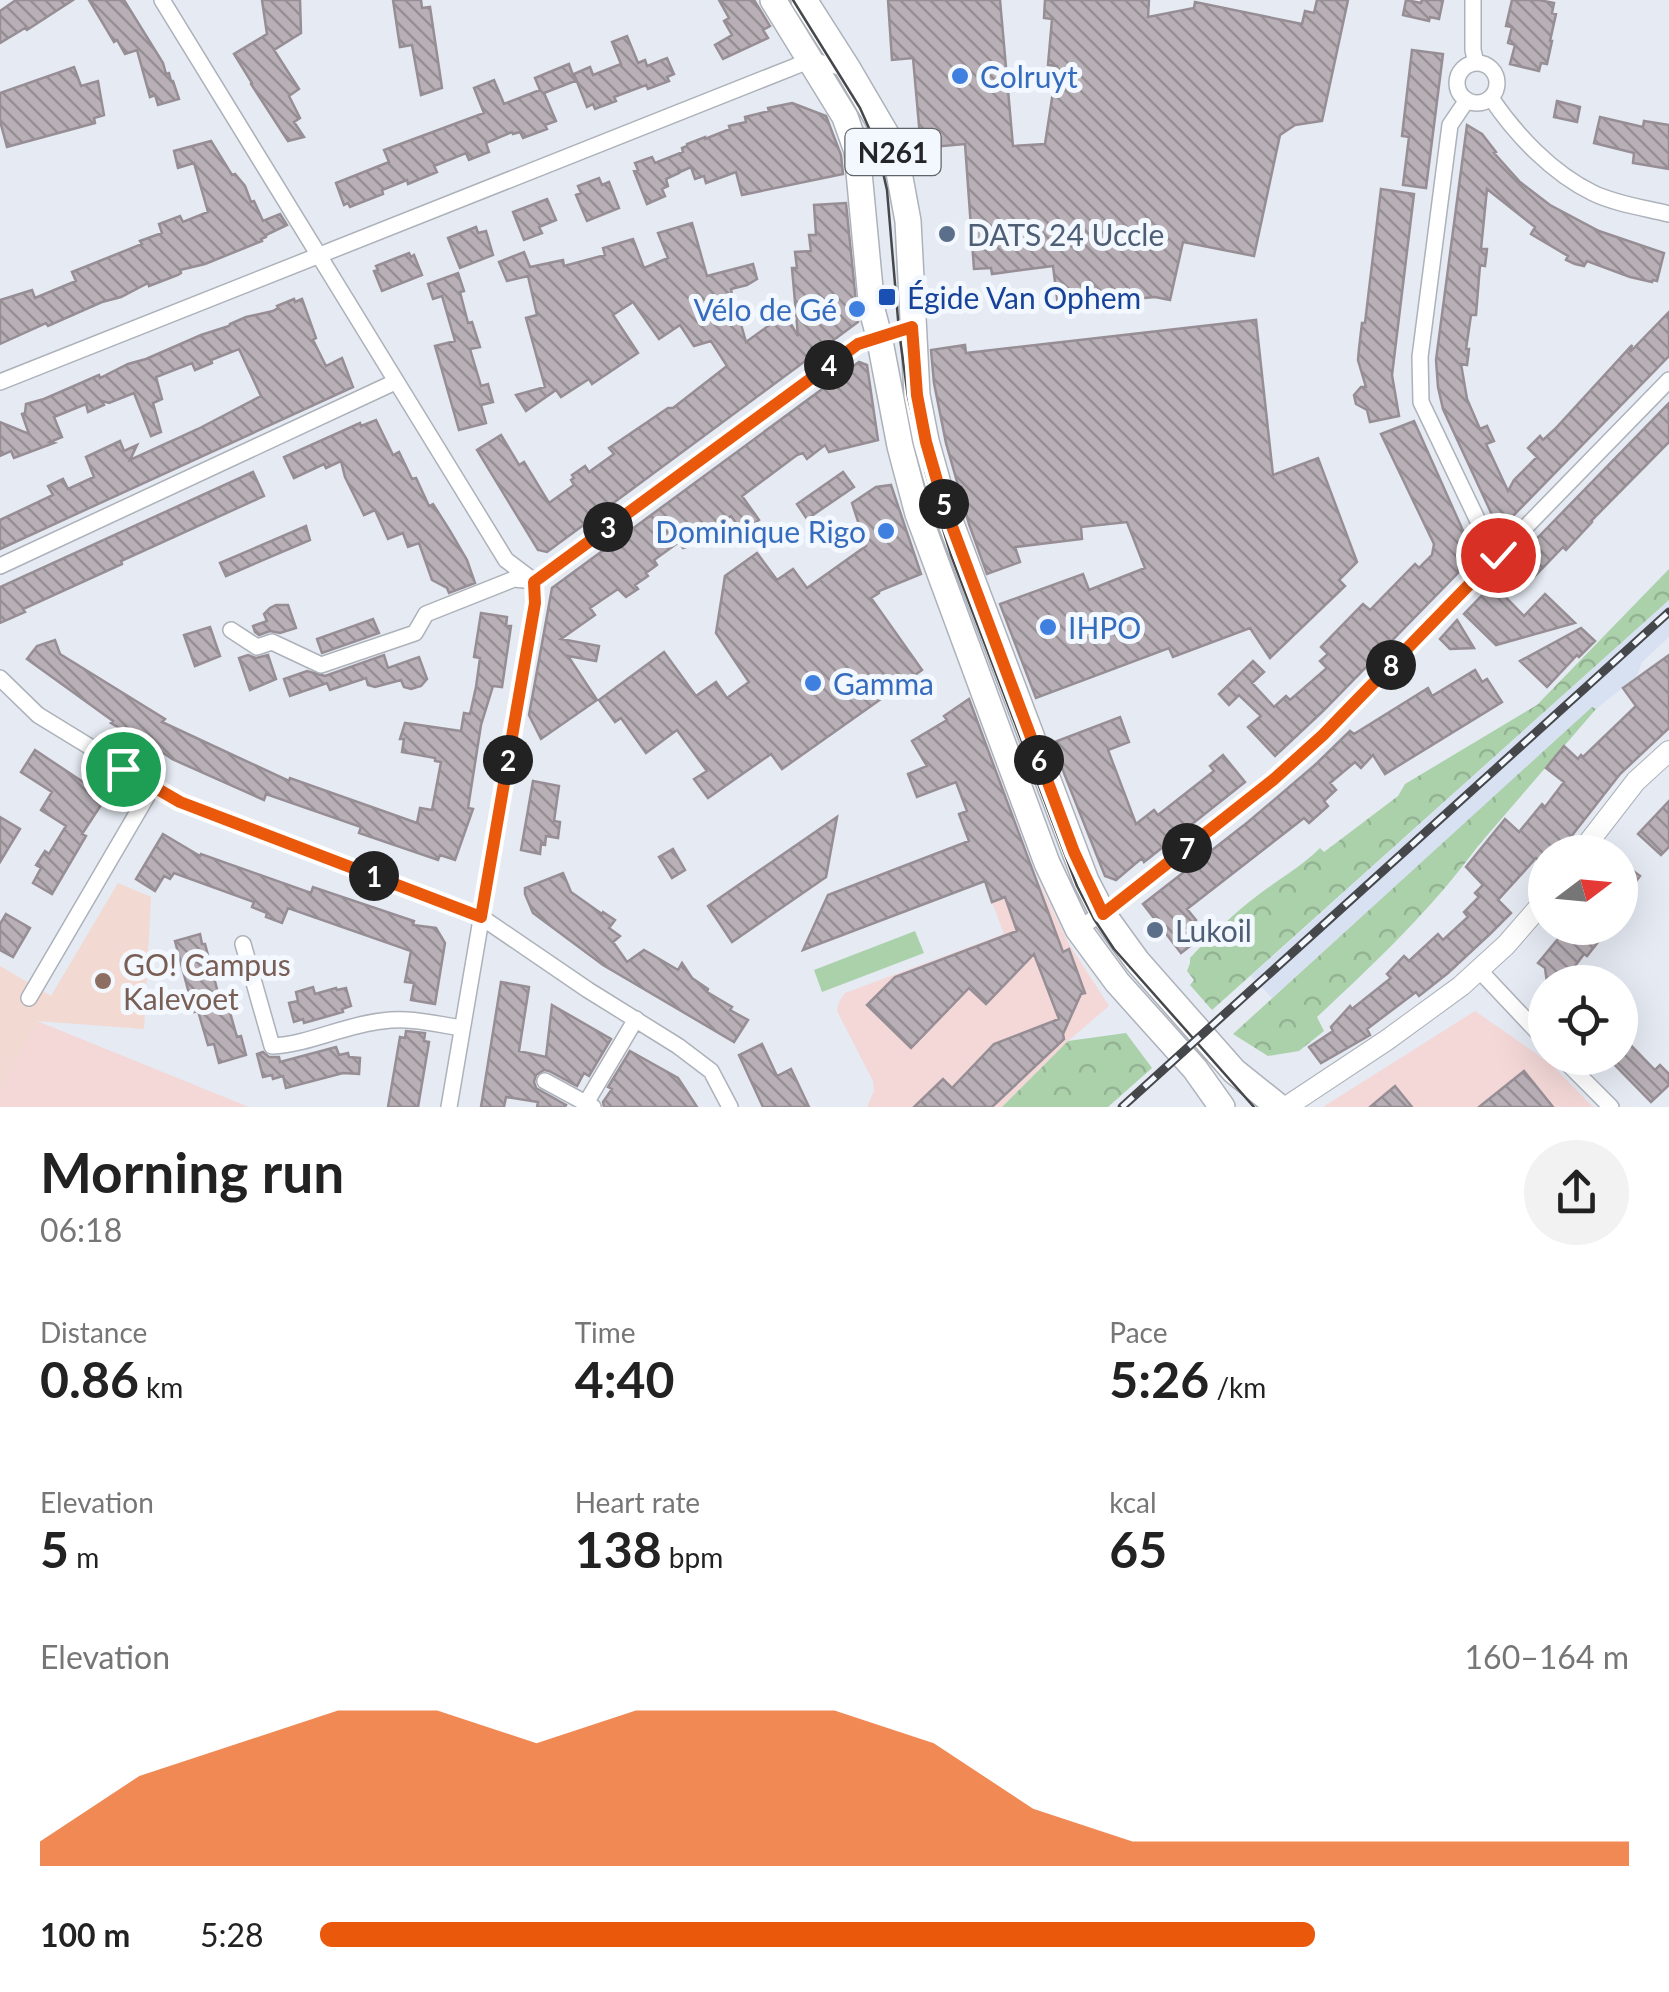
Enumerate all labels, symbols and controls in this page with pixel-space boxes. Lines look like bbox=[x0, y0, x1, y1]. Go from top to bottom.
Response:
place label: Colruyt bbox=[980, 58, 1078, 94]
marker: Colruyt bbox=[949, 65, 971, 87]
road number: N261 bbox=[846, 129, 940, 175]
place label: DATS 24 Uccle bbox=[967, 216, 1164, 252]
marker: DATS 24 Uccle bbox=[936, 223, 958, 245]
place label: Égide Van Ophem bbox=[907, 279, 1141, 315]
marker: Égide Van Ophem bbox=[876, 286, 898, 308]
place label: Vélo de Gé bbox=[693, 291, 837, 327]
marker: Vélo de Gé bbox=[846, 298, 868, 320]
pin: 4 bbox=[804, 340, 854, 390]
text: 4 bbox=[821, 348, 837, 382]
pin: 5 bbox=[919, 479, 969, 529]
text: 5 bbox=[936, 487, 952, 521]
pin: 3 bbox=[583, 502, 633, 552]
text: 3 bbox=[600, 510, 616, 544]
place label: Dominique Rigo bbox=[655, 513, 866, 549]
pin bbox=[1456, 513, 1541, 598]
marker: Dominique Rigo bbox=[875, 520, 897, 542]
icon: check bbox=[1471, 528, 1526, 583]
place label: IHPO bbox=[1068, 609, 1141, 645]
marker: IHPO bbox=[1037, 616, 1059, 638]
pin: 8 bbox=[1366, 640, 1416, 690]
text: 8 bbox=[1383, 648, 1399, 682]
place label: Gamma bbox=[833, 665, 934, 701]
marker: Gamma bbox=[802, 672, 824, 694]
pin bbox=[81, 727, 166, 812]
pin: 2 bbox=[483, 735, 533, 785]
pin: 6 bbox=[1014, 735, 1064, 785]
icon: arrive bbox=[96, 742, 151, 797]
text: 2 bbox=[500, 743, 516, 777]
text: 6 bbox=[1031, 743, 1047, 777]
pin: 7 bbox=[1162, 823, 1212, 873]
text: 7 bbox=[1179, 831, 1195, 865]
north arrow bbox=[1528, 835, 1638, 945]
map controls bbox=[1528, 835, 1638, 1075]
pin: 1 bbox=[349, 851, 399, 901]
text: 1 bbox=[366, 859, 382, 893]
place label: Lukoil bbox=[1175, 912, 1252, 948]
marker: Lukoil bbox=[1144, 919, 1166, 941]
place label: GO! Campus Kalevoet bbox=[123, 946, 291, 1016]
button: locate bbox=[1528, 965, 1638, 1075]
marker: GO! Campus Kalevoet bbox=[92, 970, 114, 992]
text: Morning run bbox=[40, 1139, 344, 1205]
button: share bbox=[1524, 1140, 1629, 1245]
text: 06:18 bbox=[40, 1210, 122, 1249]
text: Distance bbox=[40, 1315, 147, 1349]
text: Time bbox=[575, 1315, 636, 1349]
text: Pace bbox=[1109, 1315, 1168, 1349]
text: 0.86 bbox=[40, 1349, 139, 1409]
text: 4:40 bbox=[575, 1349, 675, 1409]
text: 5:26 bbox=[1109, 1349, 1209, 1409]
text: km bbox=[139, 1370, 183, 1404]
text: /km bbox=[1209, 1370, 1266, 1404]
text: Elevation bbox=[40, 1485, 154, 1519]
text: Heart rate bbox=[575, 1485, 700, 1519]
text: kcal bbox=[1109, 1485, 1157, 1519]
text: 5 bbox=[40, 1519, 69, 1579]
text: 138 bbox=[575, 1519, 662, 1579]
text: 65 bbox=[1109, 1519, 1167, 1579]
text: m bbox=[69, 1540, 99, 1574]
text: bpm bbox=[662, 1540, 723, 1574]
text: Elevation bbox=[40, 1637, 170, 1676]
text: 160–164 m bbox=[1465, 1637, 1629, 1676]
text: 100 m bbox=[40, 1915, 130, 1954]
text: 5:28 bbox=[200, 1915, 264, 1954]

